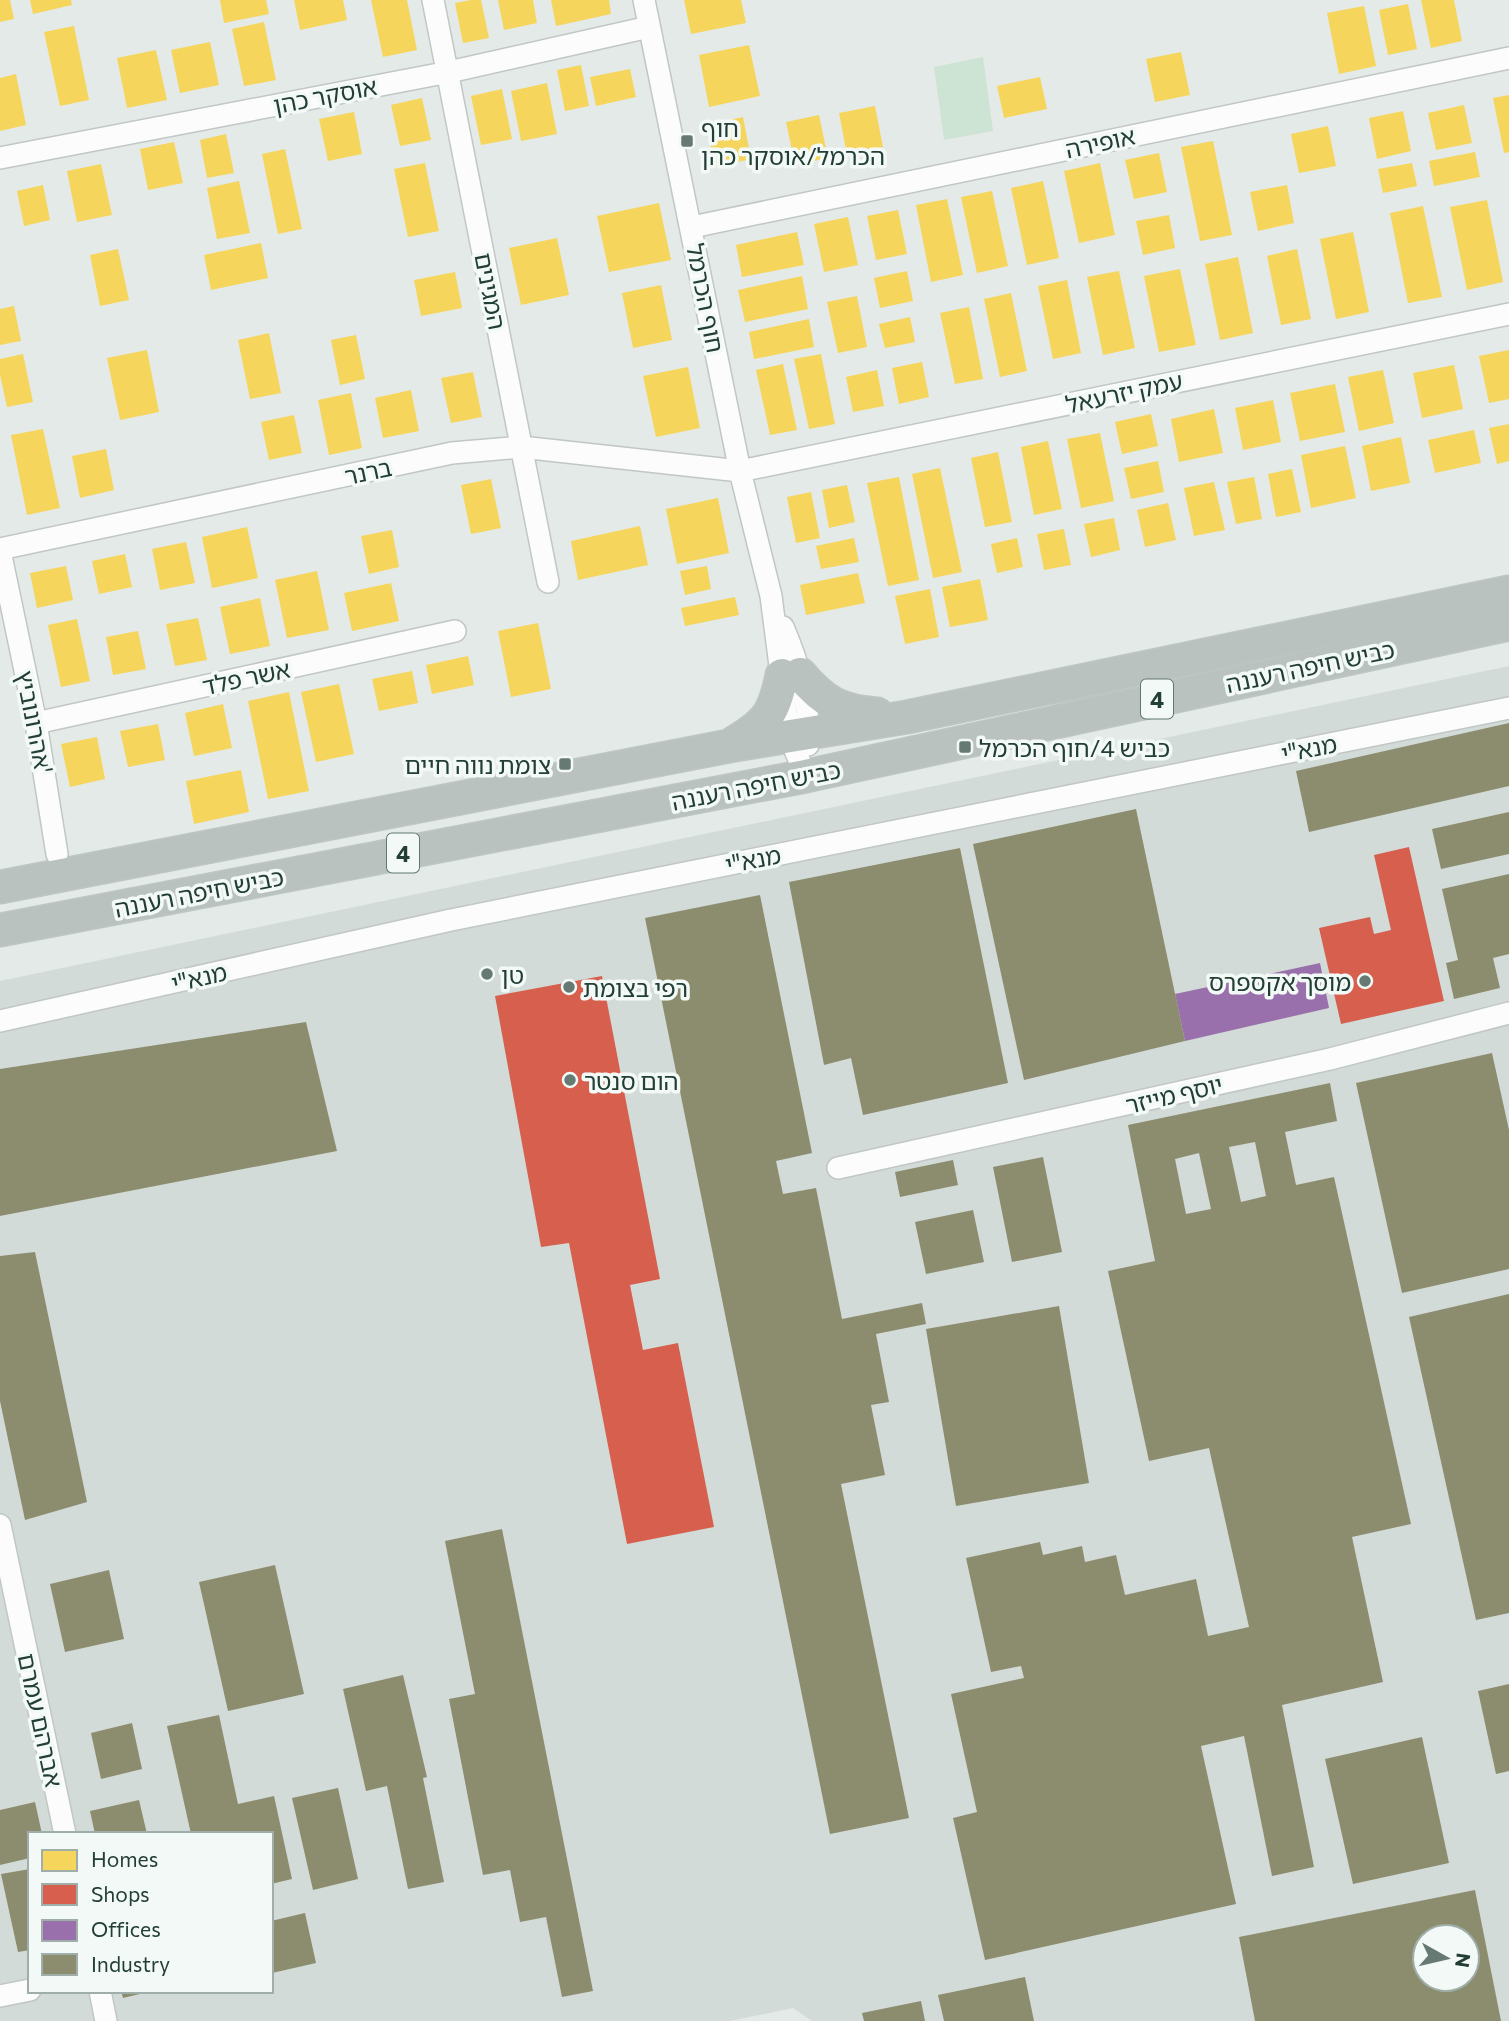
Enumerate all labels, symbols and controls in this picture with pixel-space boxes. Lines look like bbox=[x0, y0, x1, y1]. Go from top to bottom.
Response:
street label: אוסקר כהן bbox=[271, 71, 379, 119]
place label: חוף הכרמל/אוסקר כהן bbox=[701, 113, 885, 170]
street label: אופירה bbox=[1062, 120, 1138, 164]
marker: חוף הכרמל/אוסקר כהן bbox=[679, 133, 695, 149]
street label: חוף הכרמל bbox=[681, 241, 731, 355]
street label: המגינים bbox=[469, 250, 513, 332]
street label: עמק יזרעאל bbox=[1063, 365, 1185, 419]
street label: ברנר bbox=[342, 452, 394, 490]
street label: כביש חיפה רעננה bbox=[1223, 634, 1397, 698]
street label: אשר פלד bbox=[199, 654, 293, 700]
street label: אהרונוביץ' bbox=[11, 668, 59, 776]
road number: 4 bbox=[1141, 680, 1173, 719]
street label: מנא"י bbox=[1279, 728, 1339, 768]
place label: כביש 4/חוף הכרמל bbox=[979, 733, 1170, 762]
marker: כביש 4/חוף הכרמל bbox=[957, 739, 973, 755]
place label: צומת נווה חיים bbox=[405, 750, 551, 779]
street label: כביש חיפה רעננה bbox=[669, 754, 843, 816]
marker: צומת נווה חיים bbox=[557, 756, 573, 772]
road number: 4 bbox=[387, 834, 419, 873]
street label: מנא"י bbox=[723, 839, 783, 879]
street label: כביש חיפה רעננה bbox=[112, 861, 286, 923]
street label: מנא"י bbox=[168, 957, 230, 997]
place label: טן bbox=[501, 960, 524, 989]
marker: טן bbox=[479, 966, 495, 982]
place label: מוסך אקספרס bbox=[1208, 967, 1351, 996]
place label: רפי בצומת bbox=[583, 973, 688, 1002]
marker: מוסך אקספרס bbox=[1357, 973, 1373, 989]
marker: רפי בצומת bbox=[561, 979, 577, 995]
place label: הום סנטר bbox=[584, 1066, 679, 1095]
street label: יוסף מייזר bbox=[1123, 1069, 1225, 1119]
marker: הום סנטר bbox=[562, 1072, 578, 1088]
street label: אברהם עמרם bbox=[13, 1650, 69, 1790]
legend bbox=[28, 1832, 273, 1993]
text: Homes bbox=[91, 1846, 158, 1871]
text: Shops bbox=[91, 1881, 150, 1906]
text: Offices bbox=[91, 1916, 161, 1941]
north arrow bbox=[1411, 1923, 1481, 1993]
text: Industry bbox=[91, 1951, 170, 1976]
text: N bbox=[1451, 1952, 1476, 1969]

